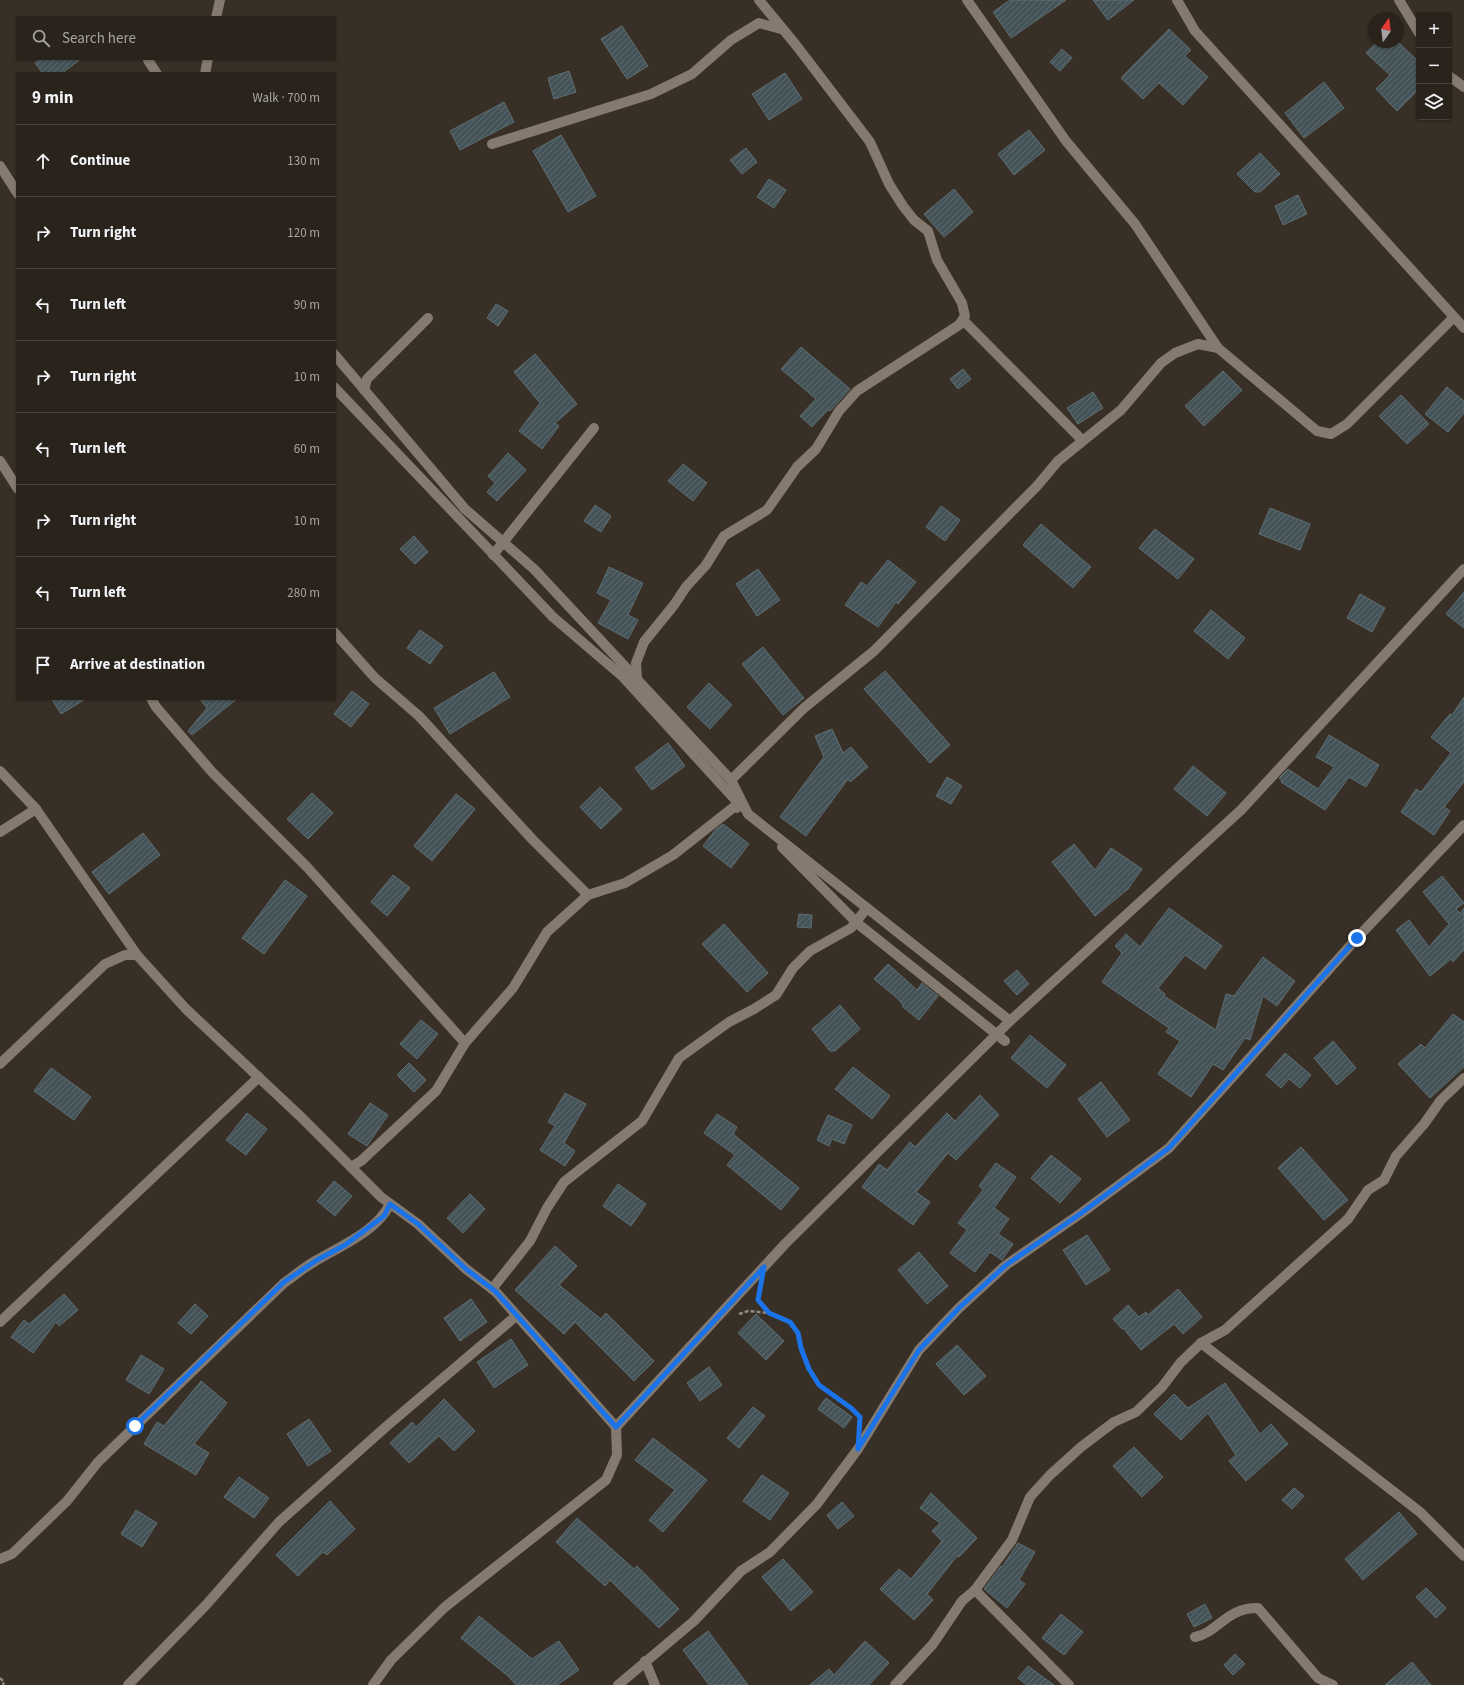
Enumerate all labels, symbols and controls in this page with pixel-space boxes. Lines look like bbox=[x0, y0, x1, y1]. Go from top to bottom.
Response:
north arrow bbox=[1368, 12, 1404, 48]
map controls bbox=[1416, 12, 1452, 120]
button: + bbox=[1416, 12, 1452, 48]
search box bbox=[16, 16, 336, 60]
icon: search bbox=[30, 27, 52, 49]
text: Search here bbox=[62, 28, 136, 49]
button: − bbox=[1416, 48, 1452, 84]
button: layers bbox=[1416, 84, 1452, 120]
text: 9 min bbox=[32, 86, 73, 110]
text: Walk · 700 m bbox=[252, 89, 320, 107]
icon: ahead bbox=[32, 150, 54, 172]
text: Continue bbox=[70, 150, 130, 171]
text: 130 m bbox=[287, 152, 320, 170]
icon: right bbox=[32, 222, 54, 244]
text: Turn right bbox=[70, 222, 136, 243]
text: 120 m bbox=[287, 224, 320, 242]
icon: left bbox=[32, 294, 54, 316]
text: Turn left bbox=[70, 294, 126, 315]
text: 90 m bbox=[294, 296, 320, 314]
icon: right bbox=[32, 366, 54, 388]
text: Turn right bbox=[70, 366, 136, 387]
text: 10 m bbox=[294, 368, 320, 386]
icon: left bbox=[32, 438, 54, 460]
text: Turn left bbox=[70, 438, 126, 459]
text: 60 m bbox=[294, 440, 320, 458]
icon: right bbox=[32, 510, 54, 532]
text: Turn right bbox=[70, 510, 136, 531]
text: 10 m bbox=[294, 512, 320, 530]
icon: left bbox=[32, 582, 54, 604]
text: Turn left bbox=[70, 582, 126, 603]
text: 280 m bbox=[287, 584, 320, 602]
icon: arrive bbox=[32, 654, 54, 676]
text: Arrive at destination bbox=[70, 654, 205, 675]
route end bbox=[1348, 929, 1366, 947]
route start bbox=[126, 1417, 144, 1435]

